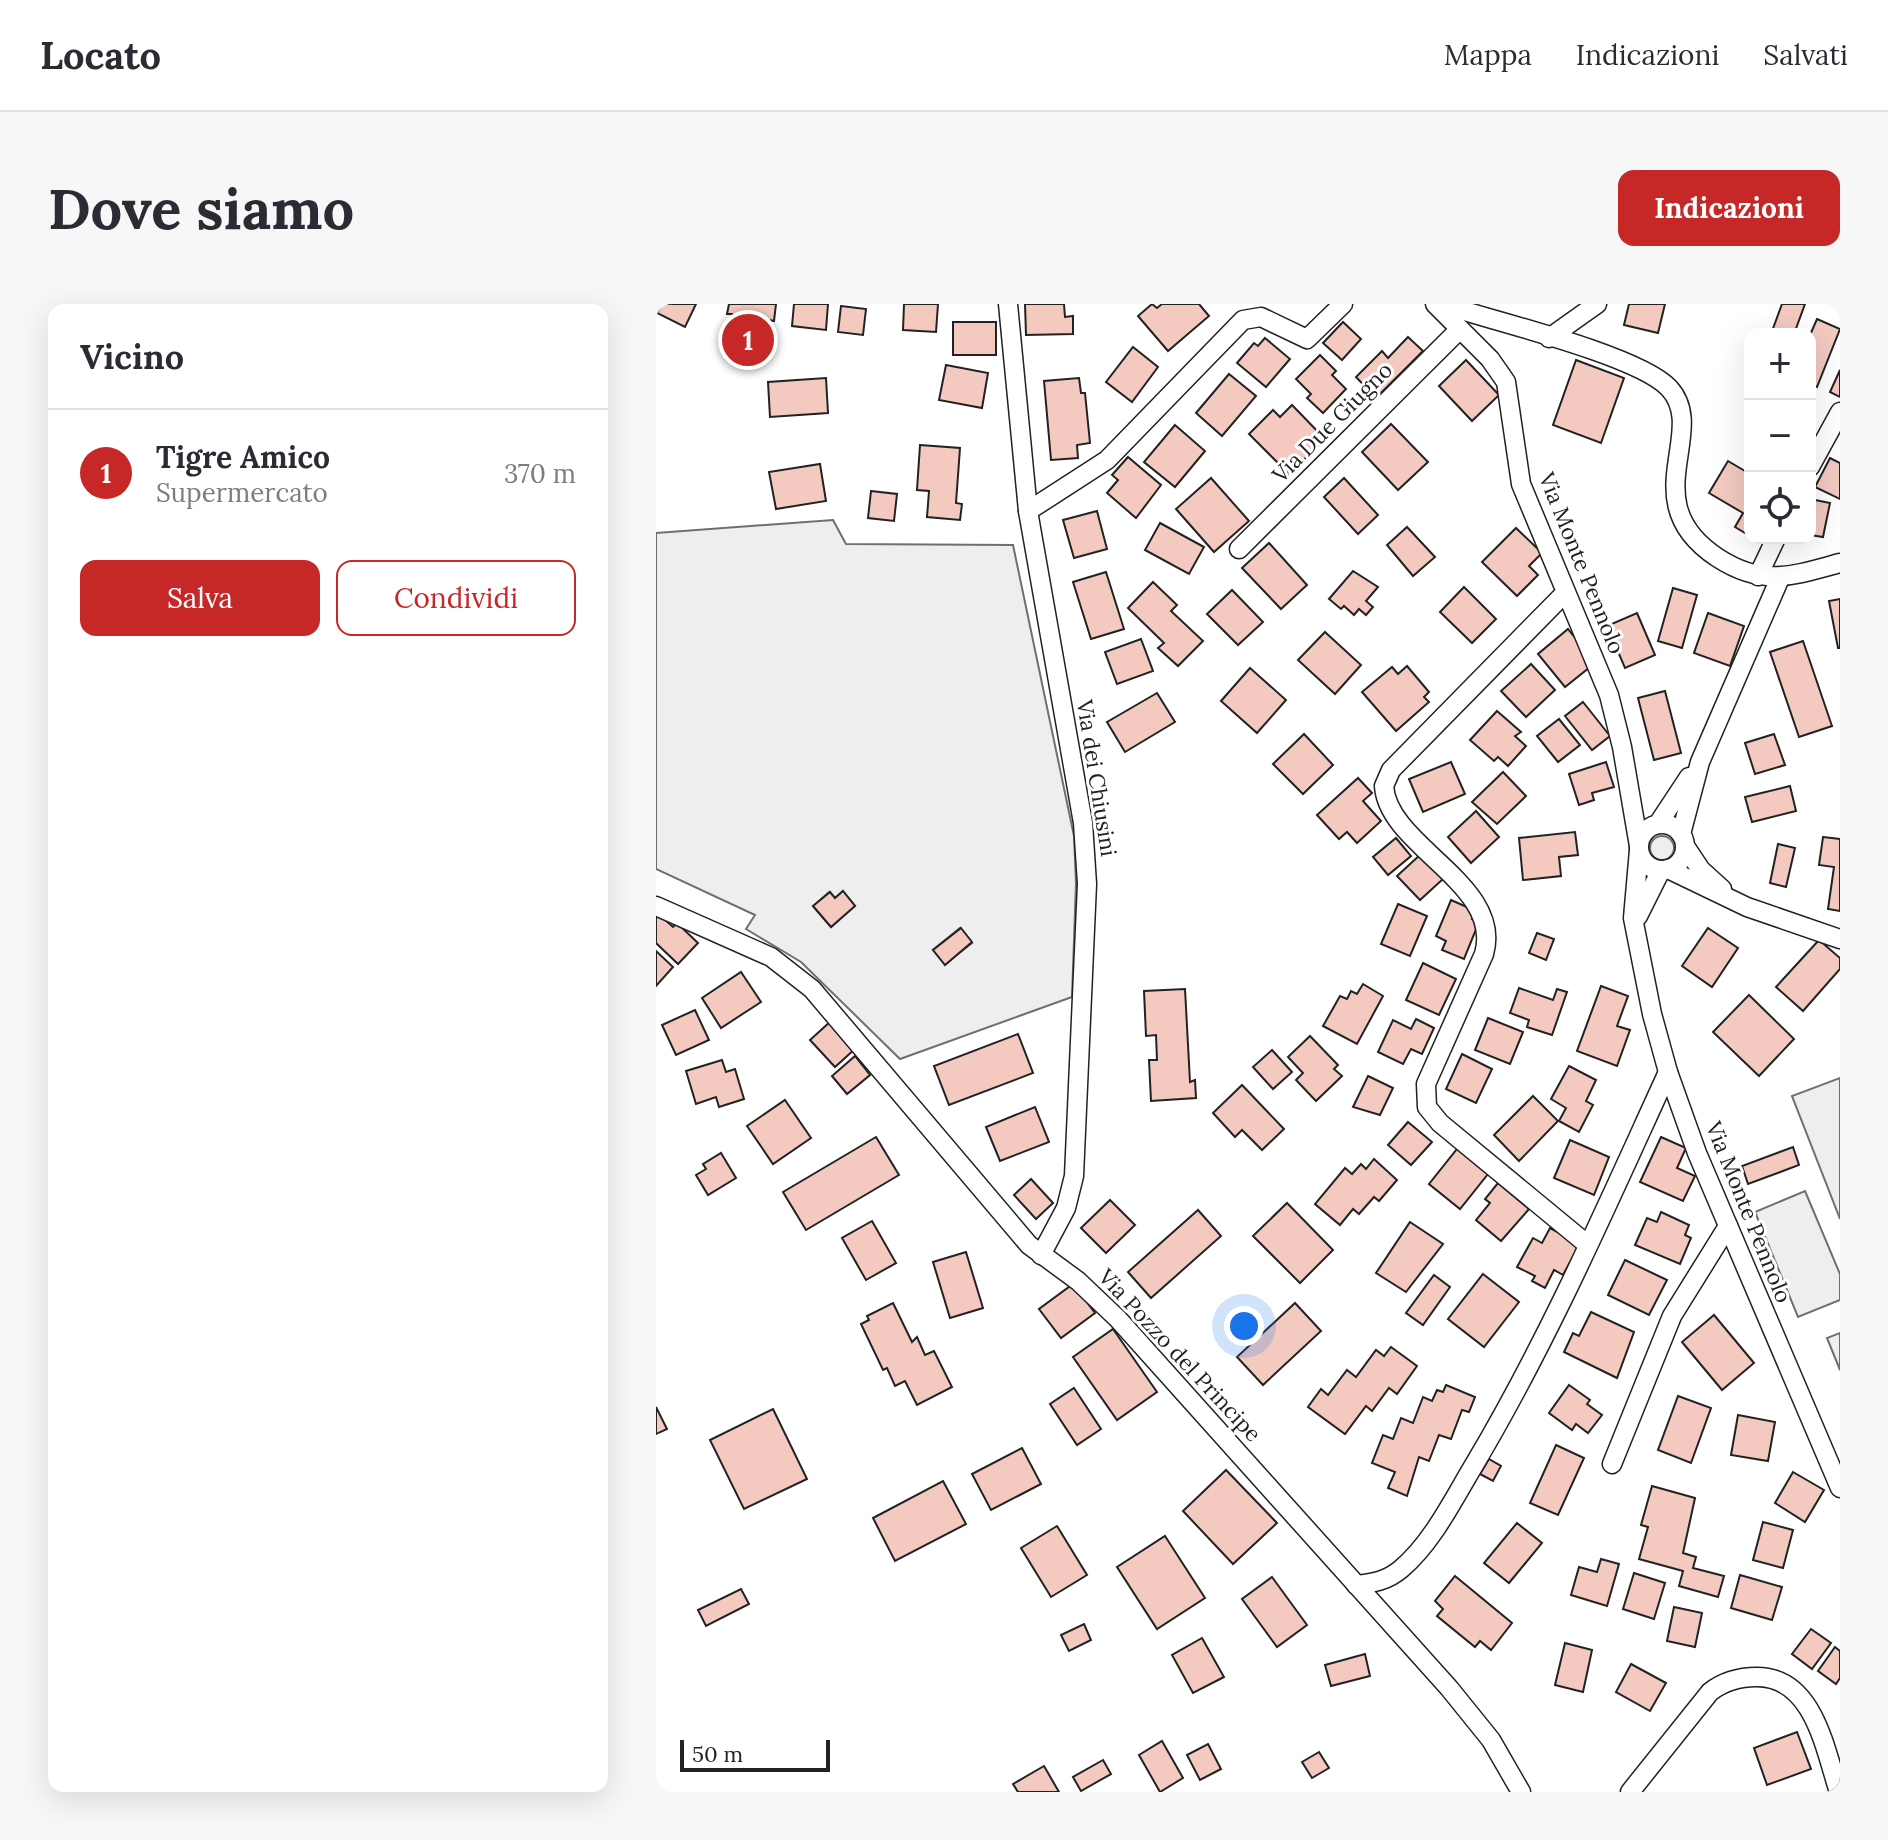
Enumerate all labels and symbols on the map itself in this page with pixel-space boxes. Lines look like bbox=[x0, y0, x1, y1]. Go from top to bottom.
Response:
pin: 1 bbox=[722, 310, 774, 370]
street label: Via Due Giugno bbox=[1265, 356, 1398, 489]
street label: Via Monte Pennolo bbox=[1532, 467, 1631, 658]
street label: Via dei Chiusini bbox=[1071, 697, 1123, 858]
street label: Via Monte Pennolo bbox=[1699, 1116, 1798, 1307]
street label: Via Pozzo del Principe bbox=[1092, 1262, 1267, 1447]
your location bbox=[1224, 1306, 1264, 1346]
scale bar bbox=[680, 1736, 830, 1772]

